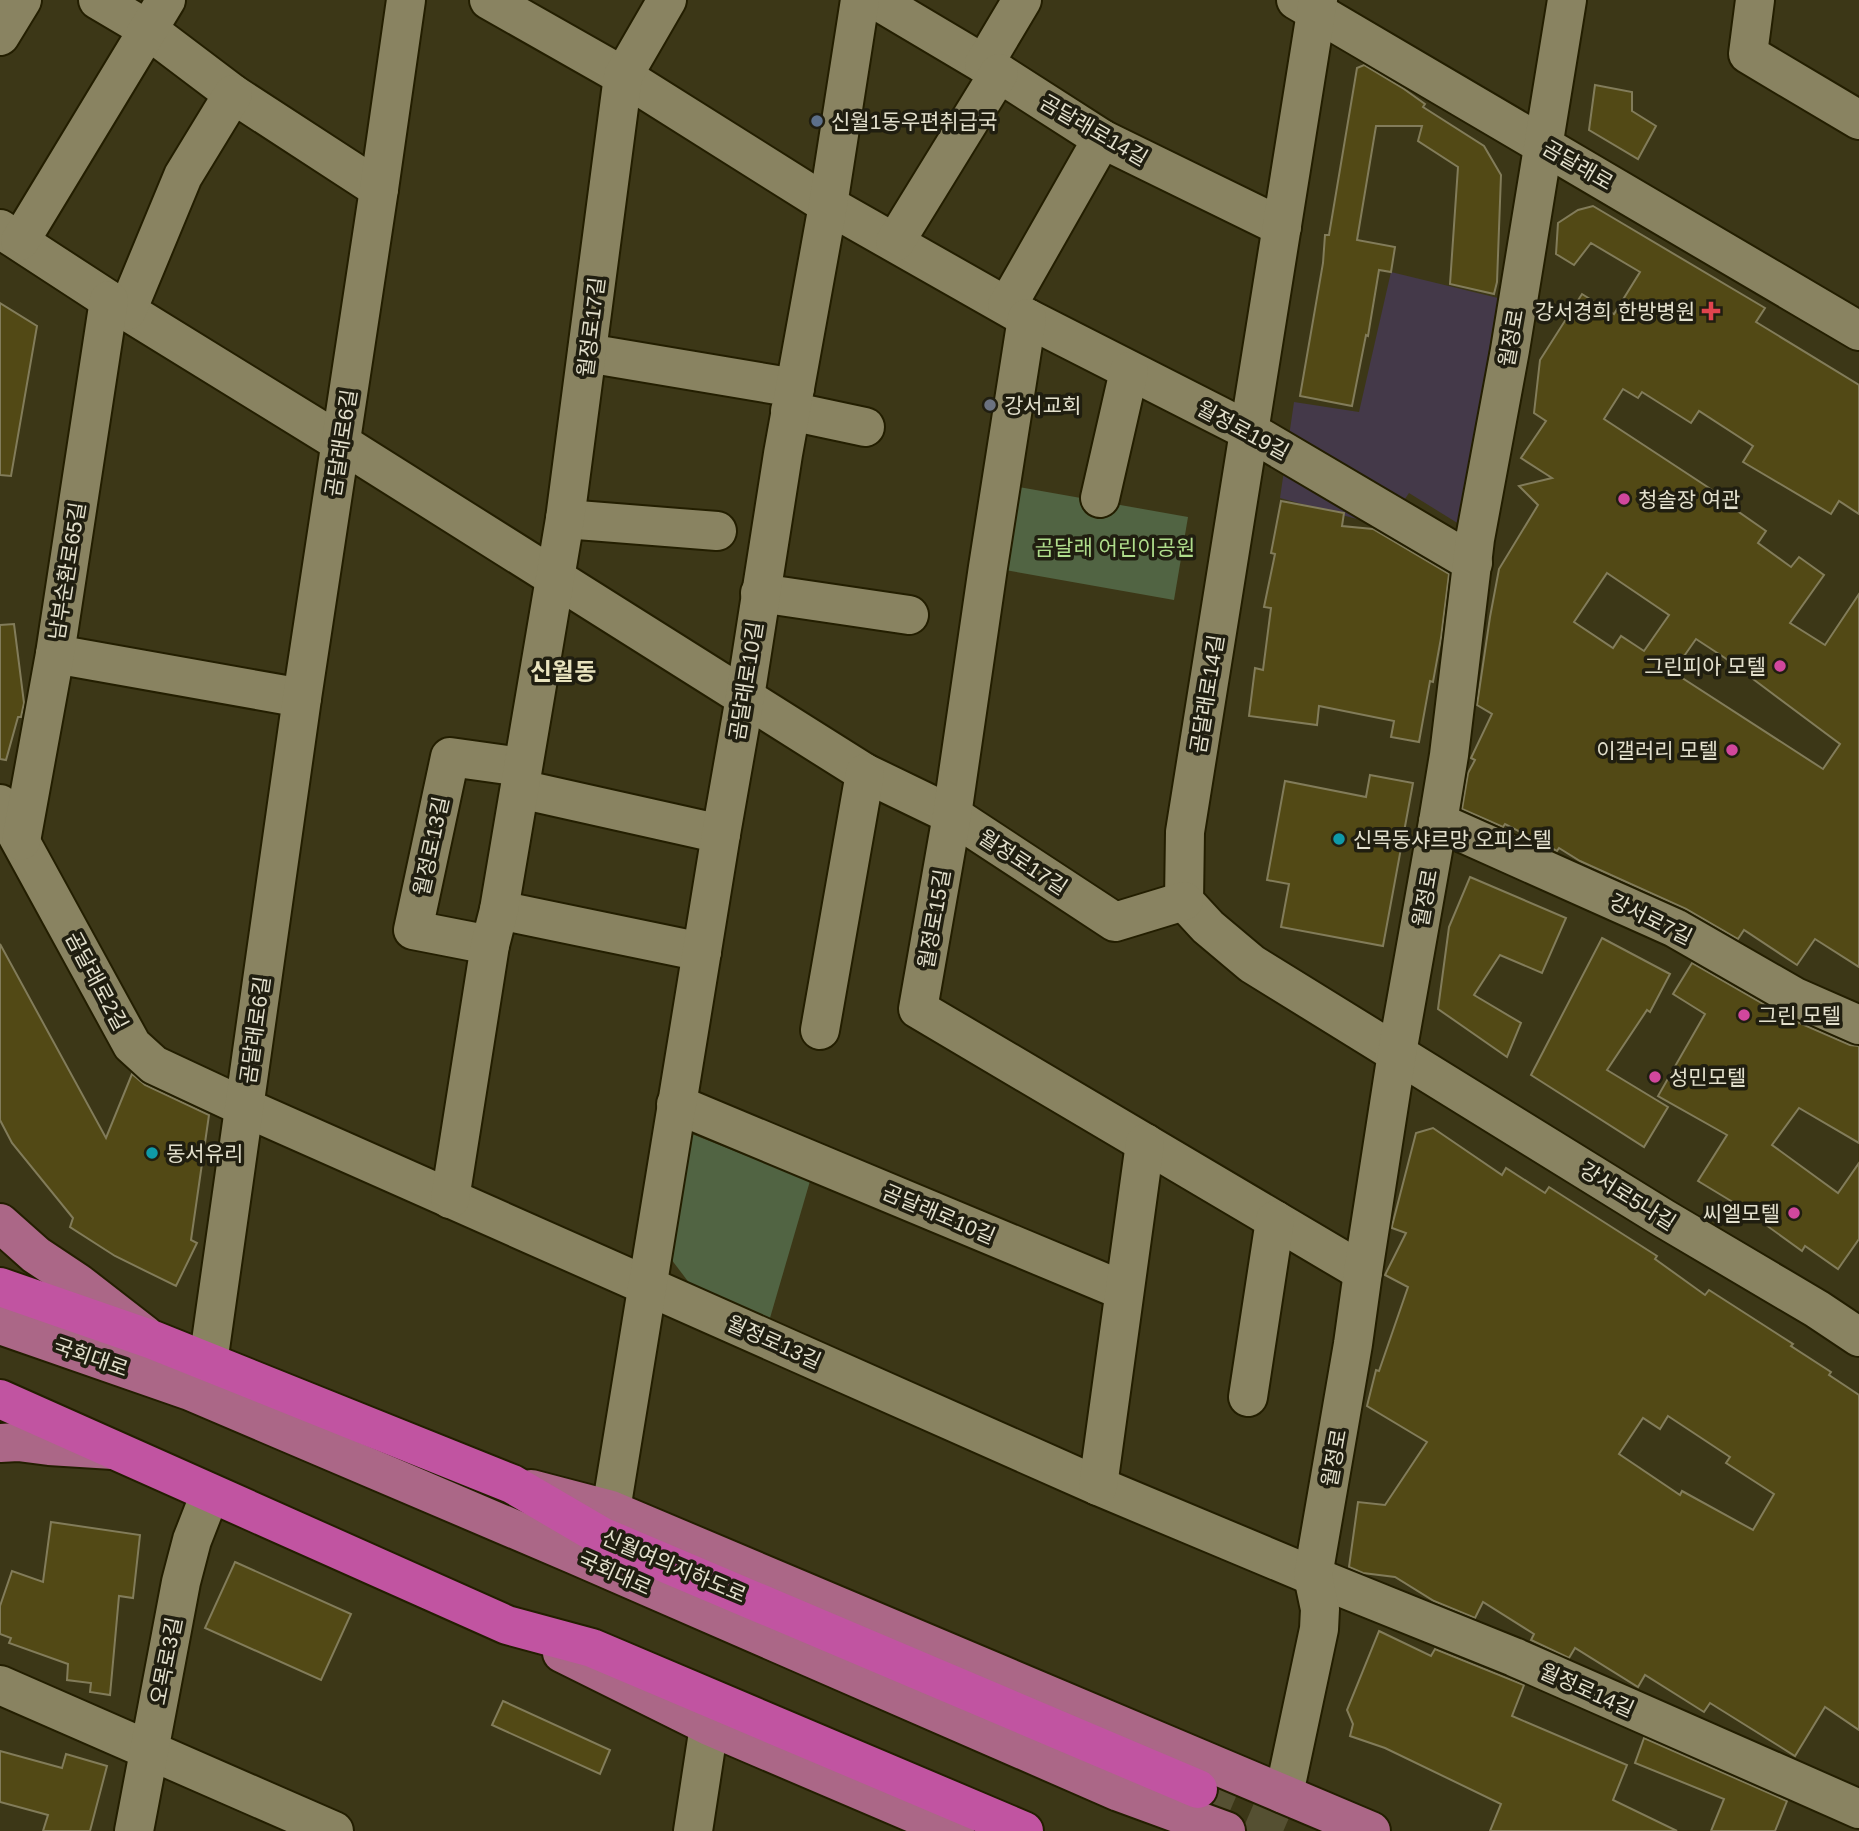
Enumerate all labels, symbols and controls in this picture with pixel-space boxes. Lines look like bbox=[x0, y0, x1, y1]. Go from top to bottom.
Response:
street label: 곰달래로14길 bbox=[1036, 90, 1152, 170]
place label: 신월1동우편취급국 bbox=[831, 110, 997, 133]
marker: 신월1동우편취급국 bbox=[809, 113, 825, 129]
street label: 곰달래로 bbox=[1539, 136, 1617, 194]
street label: 월정로17길 bbox=[573, 276, 609, 378]
place label: 강서경희 한방병원 bbox=[1535, 300, 1695, 323]
marker: 강서경희 한방병원 bbox=[1701, 301, 1721, 321]
street label: 월정로 bbox=[1495, 307, 1527, 369]
street label: 곰달래로6길 bbox=[321, 388, 361, 498]
place label: 강서교회 bbox=[1004, 394, 1081, 417]
street label: 월정로19길 bbox=[1193, 396, 1293, 464]
marker: 강서교회 bbox=[982, 397, 998, 413]
place label: 청솔장 여관 bbox=[1638, 488, 1740, 511]
marker: 청솔장 여관 bbox=[1616, 491, 1632, 507]
street label: 남부순환로65길 bbox=[45, 500, 89, 642]
park label: 곰달래 어린이공원 bbox=[1035, 536, 1195, 559]
street label: 곰달래로10길 bbox=[725, 620, 767, 742]
street label: 곰달래로14길 bbox=[1186, 633, 1228, 755]
place label: 그린피아 모텔 bbox=[1644, 655, 1766, 678]
district label: 신월동 bbox=[530, 658, 596, 685]
marker: 그린피아 모텔 bbox=[1772, 658, 1788, 674]
place label: 이갤러리 모텔 bbox=[1596, 739, 1718, 762]
marker: 이갤러리 모텔 bbox=[1724, 742, 1740, 758]
street label: 월정로13길 bbox=[409, 794, 453, 898]
street label: 월정로17길 bbox=[975, 825, 1071, 899]
place label: 신목동샤르망 오피스텔 bbox=[1353, 828, 1552, 851]
marker: 신목동샤르망 오피스텔 bbox=[1331, 831, 1347, 847]
street label: 월정로15길 bbox=[914, 867, 954, 971]
street label: 월정로 bbox=[1409, 867, 1441, 929]
street label: 강서로7길 bbox=[1606, 889, 1696, 949]
street label: 곰달래로2길 bbox=[61, 928, 133, 1034]
street label: 곰달래로6길 bbox=[236, 975, 274, 1085]
place label: 그린 모텔 bbox=[1758, 1004, 1841, 1027]
marker: 그린 모텔 bbox=[1736, 1007, 1752, 1023]
place label: 성민모텔 bbox=[1669, 1066, 1746, 1089]
marker: 성민모텔 bbox=[1647, 1069, 1663, 1085]
place label: 동서유리 bbox=[166, 1142, 243, 1165]
marker: 동서유리 bbox=[144, 1145, 160, 1161]
street label: 강서로5나길 bbox=[1576, 1158, 1680, 1234]
street label: 곰달래로10길 bbox=[879, 1180, 999, 1248]
place label: 씨엘모텔 bbox=[1703, 1202, 1780, 1225]
marker: 씨엘모텔 bbox=[1786, 1205, 1802, 1221]
street label: 월정로13길 bbox=[723, 1311, 825, 1373]
street label: 국회대로 bbox=[51, 1334, 131, 1380]
street label: 월정로 bbox=[1318, 1427, 1350, 1489]
street label: 신월여의지하도로 bbox=[598, 1525, 750, 1607]
street label: 국회대로 bbox=[575, 1547, 655, 1599]
street label: 오목로3길 bbox=[146, 1615, 186, 1707]
street label: 월정로14길 bbox=[1536, 1659, 1638, 1721]

